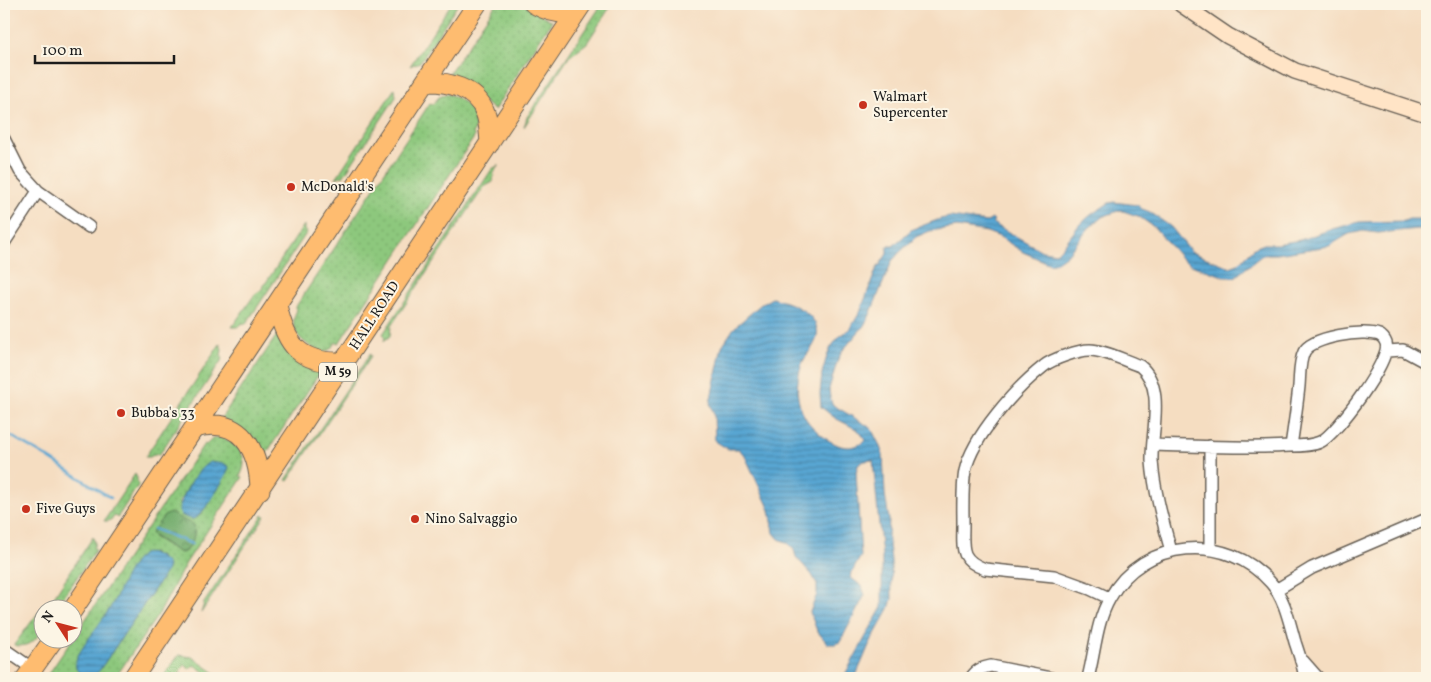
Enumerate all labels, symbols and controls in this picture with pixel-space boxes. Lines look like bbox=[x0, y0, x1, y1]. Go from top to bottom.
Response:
scale bar bbox=[35, 32, 174, 64]
text: 100 m bbox=[42, 41, 82, 62]
place label: Walmart Supercenter bbox=[873, 88, 948, 123]
marker: Walmart Supercenter bbox=[857, 99, 869, 111]
place label: McDonald's bbox=[301, 178, 374, 197]
marker: McDonald's bbox=[285, 181, 297, 193]
street label: HALL ROAD bbox=[346, 278, 404, 354]
road number: M 59 bbox=[319, 362, 357, 382]
place label: Bubba's 33 bbox=[131, 404, 195, 423]
marker: Bubba's 33 bbox=[115, 407, 127, 419]
place label: Five Guys bbox=[36, 500, 96, 519]
marker: Five Guys bbox=[20, 503, 32, 515]
place label: Nino Salvaggio bbox=[425, 510, 517, 529]
marker: Nino Salvaggio bbox=[409, 513, 421, 525]
north arrow bbox=[32, 600, 82, 650]
text: N bbox=[38, 608, 59, 627]

